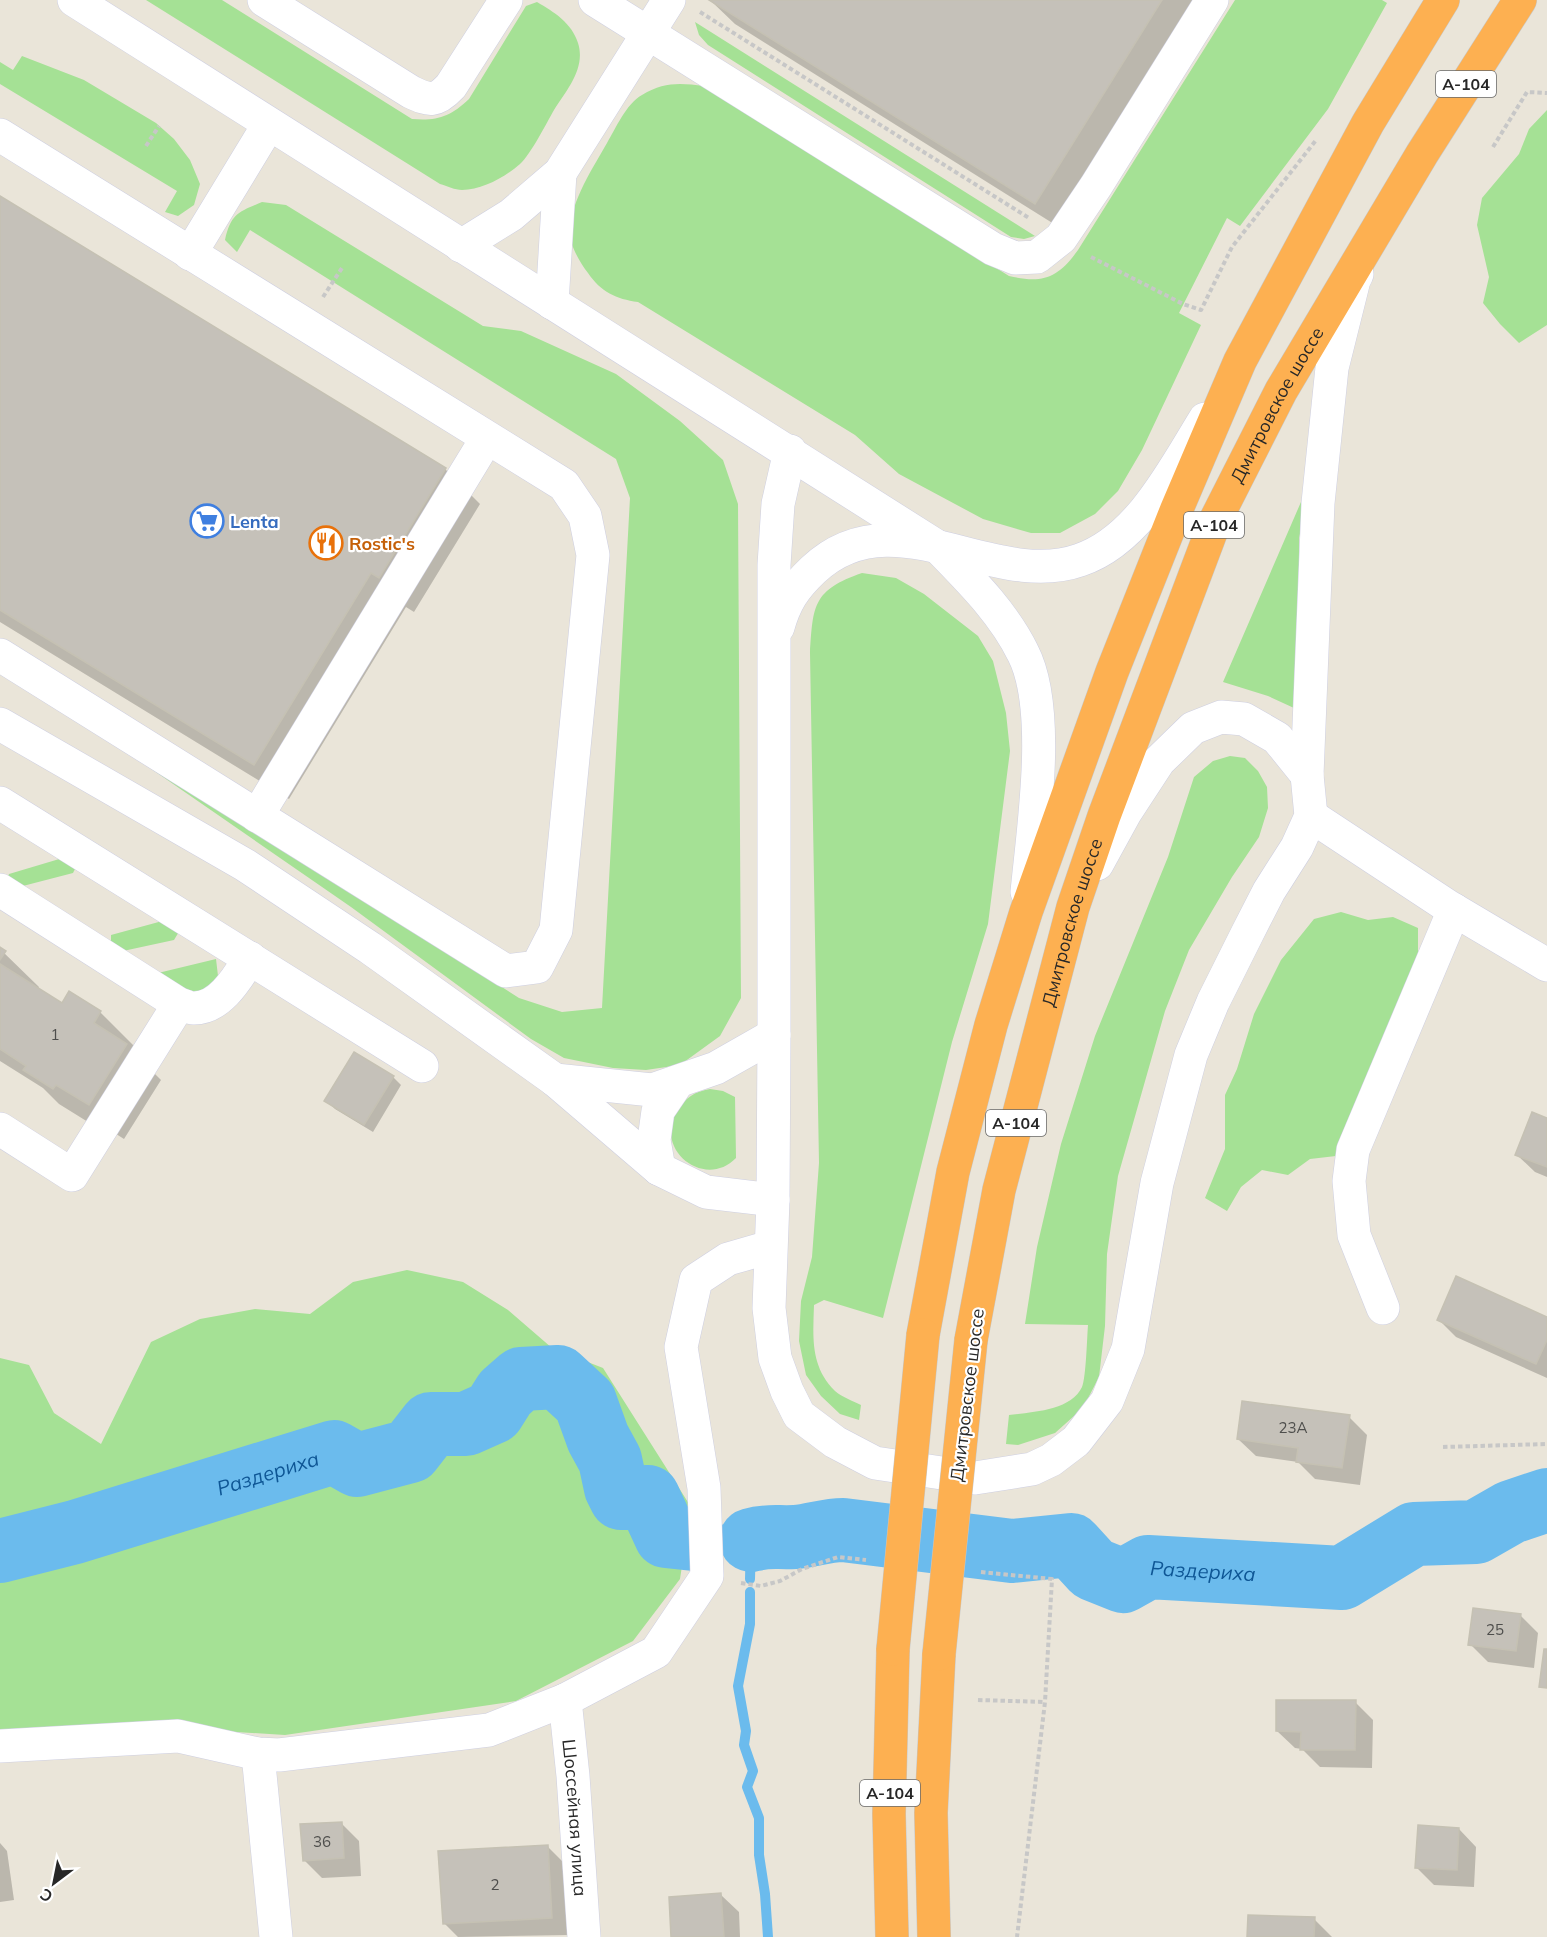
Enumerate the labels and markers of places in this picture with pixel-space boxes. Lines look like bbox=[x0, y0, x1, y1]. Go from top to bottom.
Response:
supermarket icon: Lenta bbox=[189, 503, 225, 539]
place label: Lenta bbox=[230, 510, 279, 533]
restaurant icon: Rostic's bbox=[308, 525, 344, 561]
place label: Rostic's bbox=[349, 532, 415, 555]

